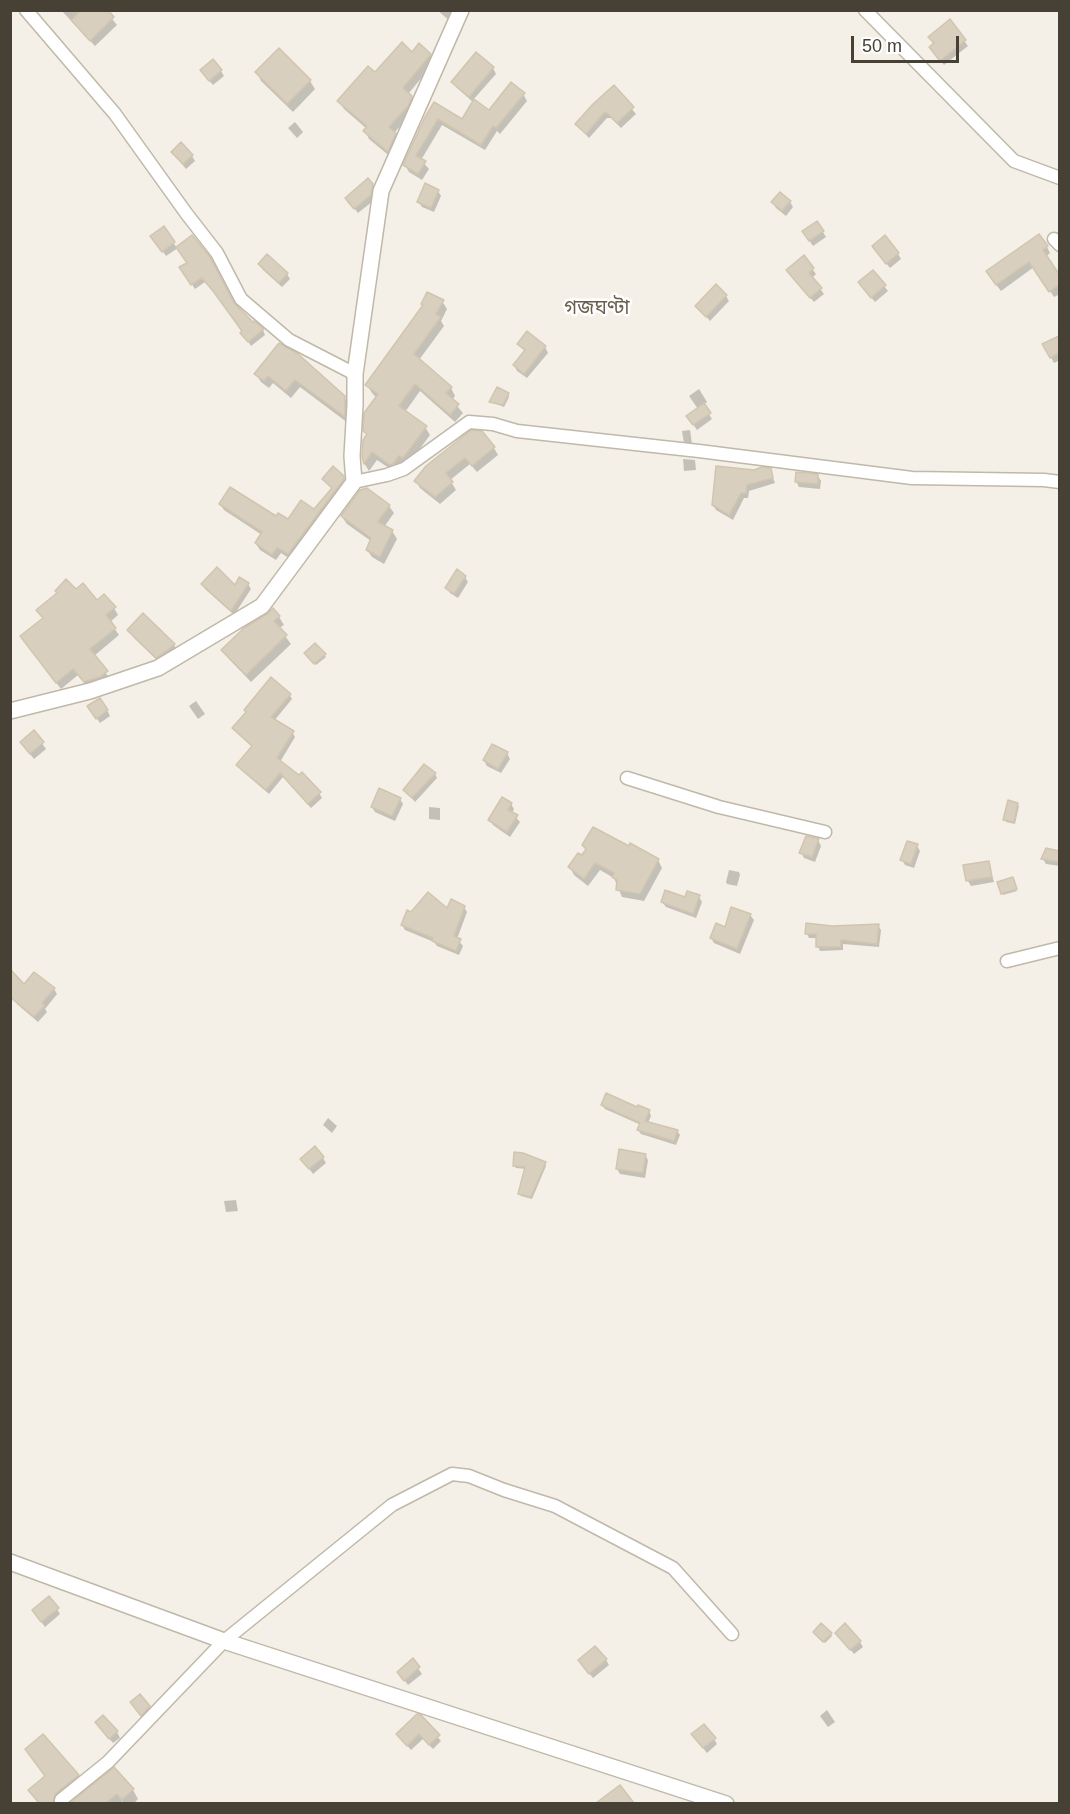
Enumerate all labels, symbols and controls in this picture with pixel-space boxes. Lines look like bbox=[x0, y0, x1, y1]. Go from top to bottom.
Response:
scale bar bbox=[854, 24, 962, 62]
text: 50 m bbox=[862, 36, 902, 56]
district label: গজঘণ্টা bbox=[564, 296, 630, 320]

